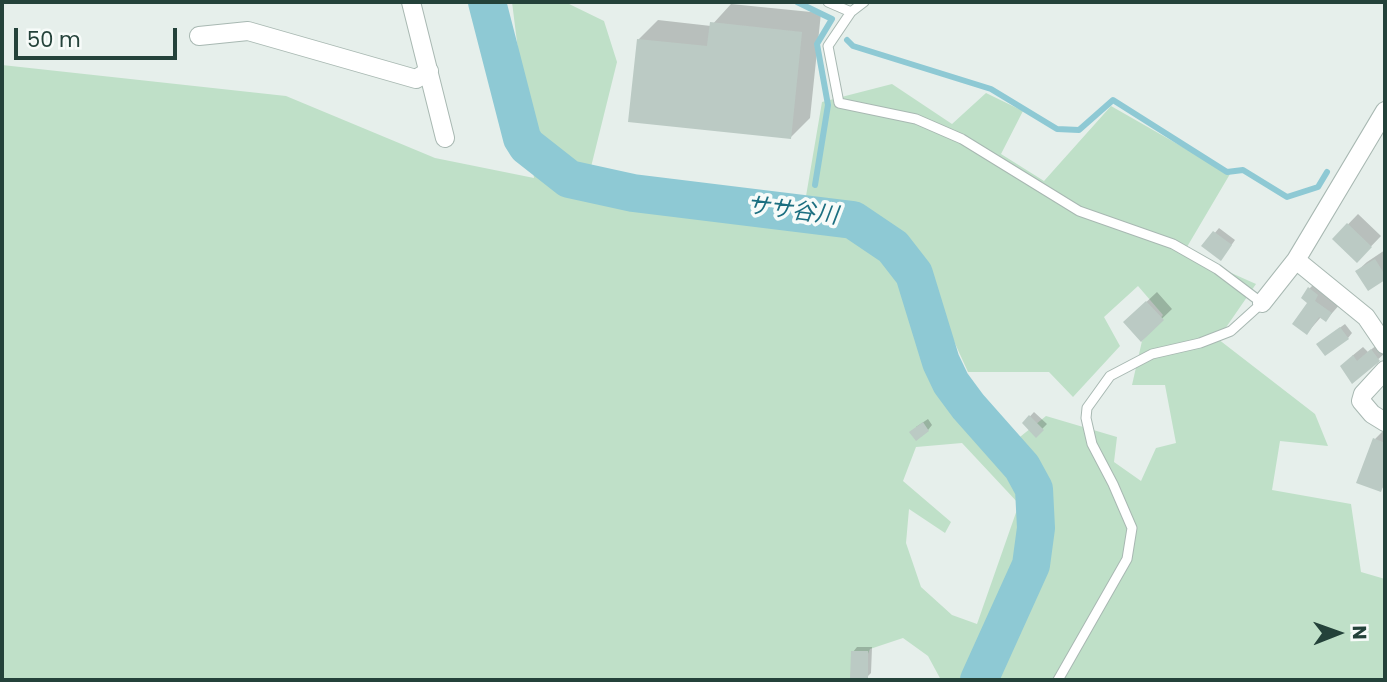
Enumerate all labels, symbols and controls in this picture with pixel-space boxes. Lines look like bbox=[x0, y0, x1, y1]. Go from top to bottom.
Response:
scale bar bbox=[18, 14, 180, 58]
text: 50 m bbox=[27, 25, 81, 54]
water label: ササ谷川 bbox=[745, 193, 839, 231]
north arrow bbox=[1303, 598, 1373, 668]
text: N bbox=[1346, 625, 1373, 640]

